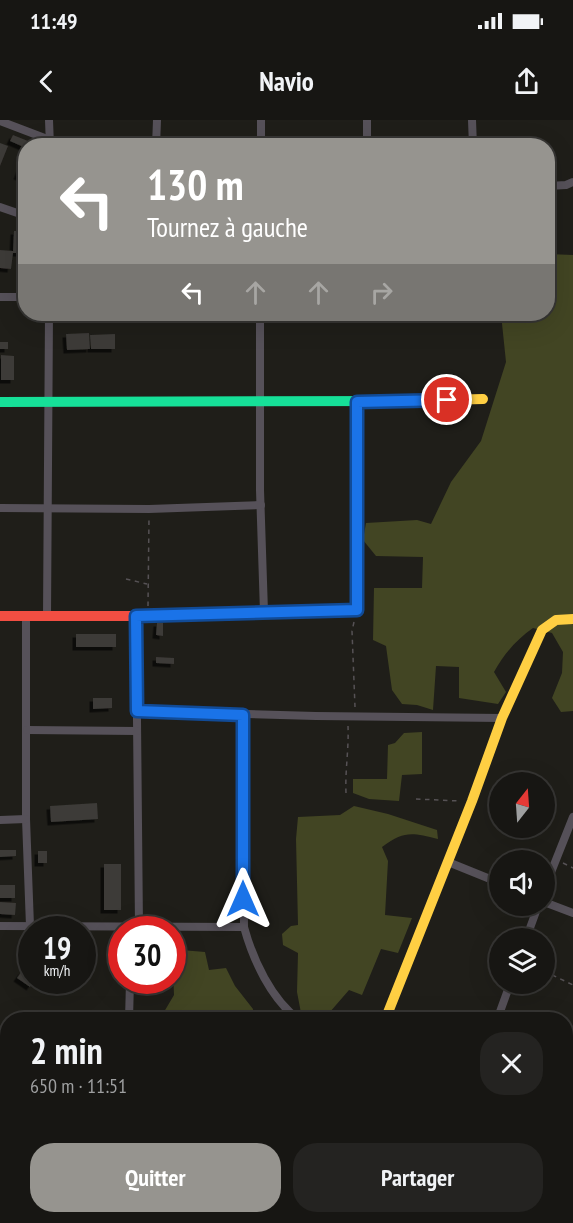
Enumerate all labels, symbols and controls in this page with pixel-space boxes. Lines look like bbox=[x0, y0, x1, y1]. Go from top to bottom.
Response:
text: 11:49 bbox=[30, 7, 78, 35]
text: Navio bbox=[259, 64, 314, 98]
icon: back bbox=[30, 65, 63, 98]
icon: share bbox=[510, 65, 543, 98]
text: 130 m bbox=[147, 157, 244, 212]
icon: left bbox=[48, 162, 126, 240]
text: Tournez à gauche bbox=[147, 210, 308, 244]
icon: left bbox=[176, 276, 209, 309]
icon: ahead bbox=[239, 276, 272, 309]
icon: ahead bbox=[302, 276, 335, 309]
icon: right bbox=[365, 276, 398, 309]
pin bbox=[421, 374, 472, 425]
icon: arrive bbox=[430, 383, 463, 416]
north arrow bbox=[489, 772, 555, 838]
map controls bbox=[489, 772, 555, 994]
button: sound bbox=[489, 850, 555, 916]
position arrow bbox=[211, 867, 275, 931]
speed limit sign: 30 bbox=[108, 916, 186, 994]
text: 19 bbox=[43, 928, 71, 967]
button: layers bbox=[489, 928, 555, 994]
text: km/h bbox=[44, 961, 70, 980]
text: 2 min bbox=[30, 1027, 103, 1074]
button: close bbox=[480, 1032, 543, 1095]
text: 650 m · 11:51 bbox=[30, 1073, 127, 1099]
button: Quitter bbox=[30, 1143, 281, 1212]
button: Partager bbox=[293, 1143, 543, 1212]

